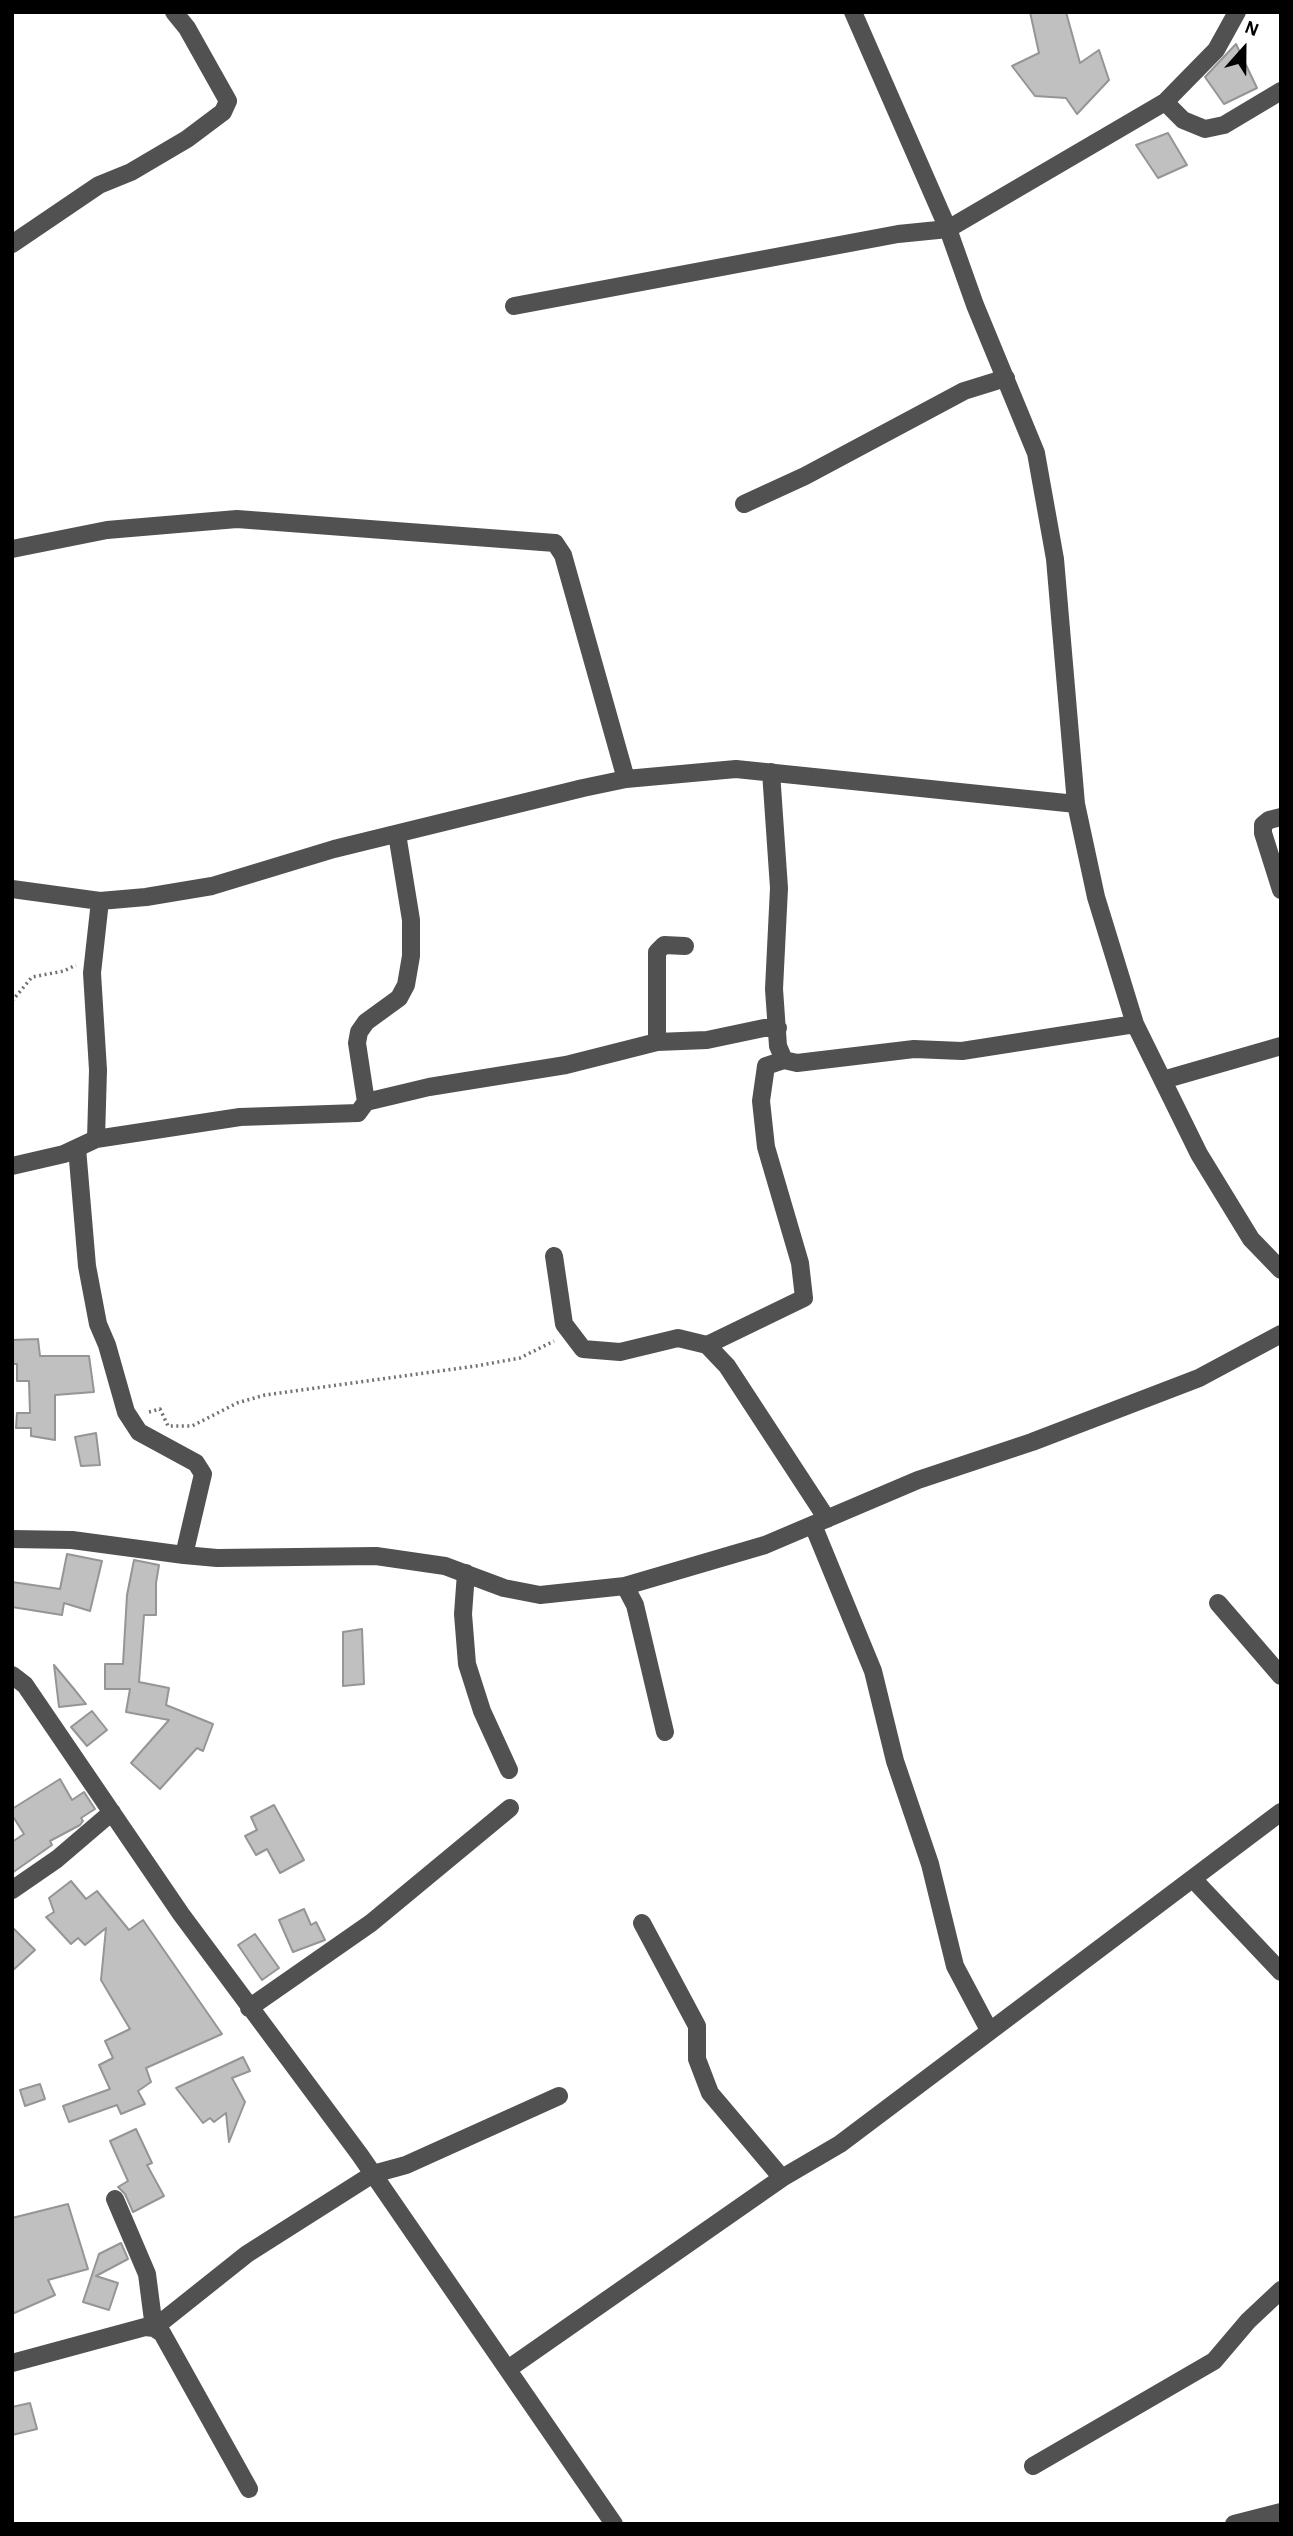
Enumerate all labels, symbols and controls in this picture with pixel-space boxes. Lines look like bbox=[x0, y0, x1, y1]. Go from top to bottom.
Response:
north arrow bbox=[1209, 14, 1279, 84]
text: N bbox=[1242, 18, 1261, 40]

